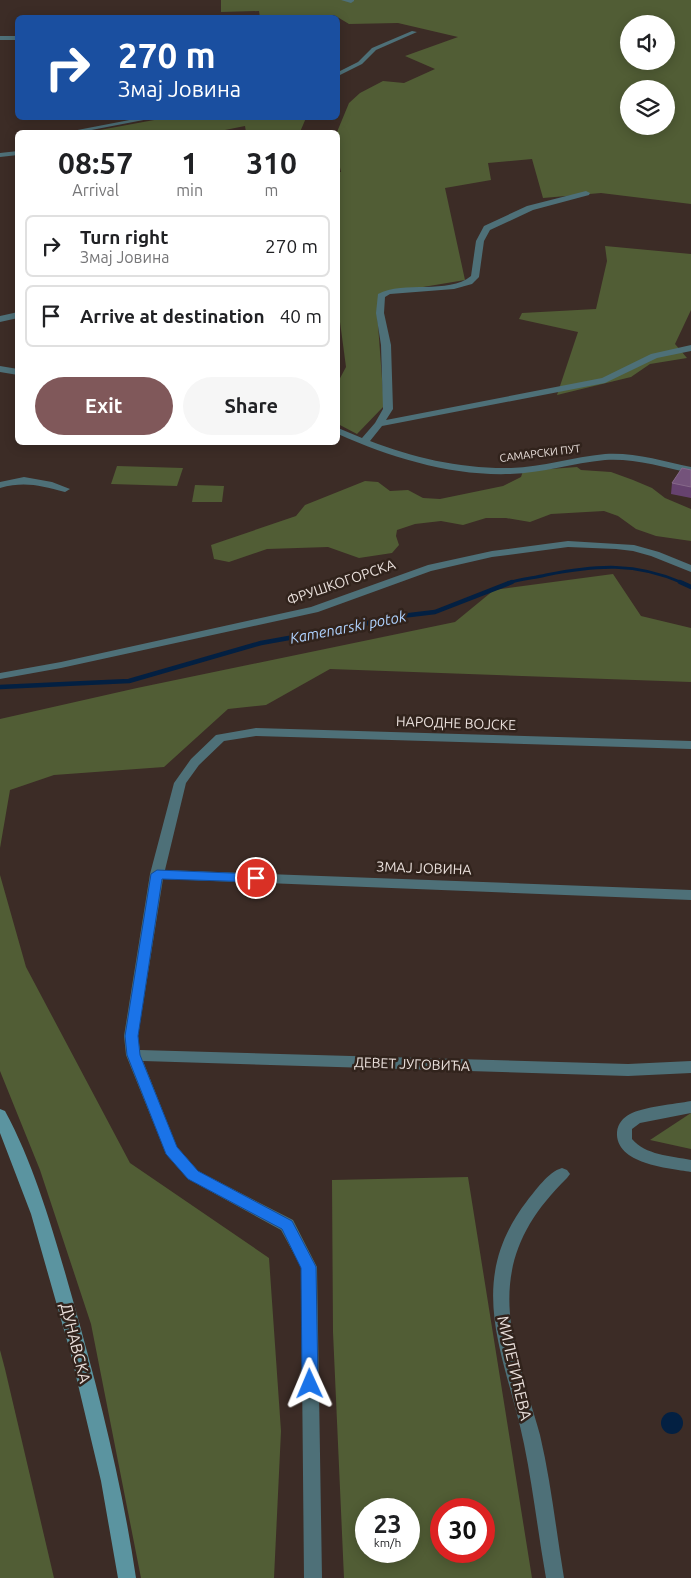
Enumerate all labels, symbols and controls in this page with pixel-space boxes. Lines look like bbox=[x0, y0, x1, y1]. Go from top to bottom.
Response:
map controls bbox=[620, 15, 675, 135]
button: sound bbox=[620, 15, 675, 70]
icon: right bbox=[35, 35, 100, 100]
text: 270 m bbox=[118, 35, 216, 75]
text: Змај Јовина bbox=[118, 76, 241, 101]
button: layers bbox=[620, 80, 675, 135]
text: 08:57 bbox=[58, 146, 133, 180]
text: 1 bbox=[181, 146, 198, 180]
text: 310 bbox=[246, 146, 297, 180]
text: Arrival bbox=[72, 181, 119, 199]
text: min bbox=[176, 181, 203, 199]
text: m bbox=[265, 181, 278, 199]
text: Turn right bbox=[80, 226, 168, 248]
icon: right bbox=[37, 232, 65, 260]
text: 270 m bbox=[265, 235, 318, 257]
text: Змај Јовина bbox=[80, 248, 170, 266]
icon: arrive bbox=[37, 302, 65, 330]
text: Arrive at destination bbox=[80, 305, 265, 327]
text: 40 m bbox=[280, 305, 322, 327]
button: Exit bbox=[35, 377, 173, 435]
button: Share bbox=[183, 377, 320, 435]
street label: САМАРСКИ ПУТ bbox=[499, 442, 581, 464]
street label: ФРУШКОГОРСКА bbox=[285, 556, 397, 608]
water label: Kamenarski potok bbox=[288, 607, 408, 647]
street label: НАРОДНЕ ВОЈСКЕ bbox=[396, 713, 516, 733]
pin bbox=[235, 857, 277, 899]
street label: ЗМАЈ ЈОВИНА bbox=[376, 858, 472, 878]
icon: arrive bbox=[242, 864, 270, 892]
street label: ДЕВЕТ ЈУГОВИЋА bbox=[354, 1054, 470, 1074]
street label: ДУНАВСКА bbox=[57, 1301, 95, 1386]
street label: МИЛЕТИЋЕВА bbox=[494, 1314, 536, 1423]
position arrow bbox=[283, 1357, 335, 1409]
speed limit sign: 30 bbox=[430, 1498, 495, 1563]
text: 23 bbox=[373, 1510, 402, 1538]
text: km/h bbox=[374, 1536, 401, 1549]

